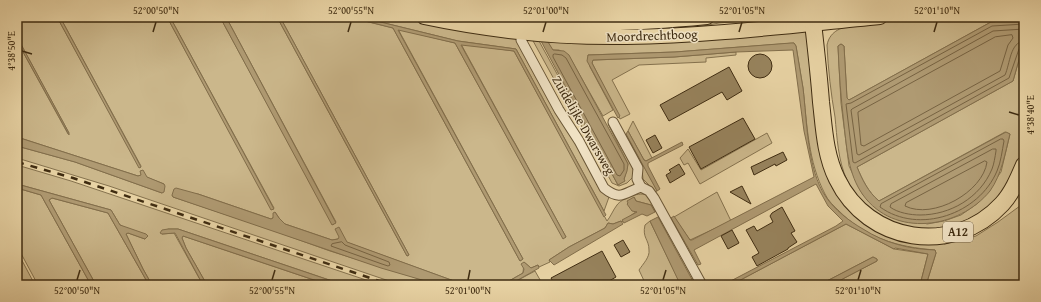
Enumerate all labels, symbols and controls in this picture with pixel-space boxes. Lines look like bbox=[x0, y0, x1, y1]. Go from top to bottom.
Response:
text: 52°00'50"N bbox=[133, 3, 179, 18]
text: 52°00'55"N bbox=[328, 3, 374, 18]
text: 52°01'00"N bbox=[523, 3, 569, 18]
text: 52°01'05"N bbox=[719, 3, 765, 18]
text: 52°01'10"N bbox=[914, 3, 960, 18]
street label: Moordrechtboog bbox=[606, 24, 698, 47]
text: 4°38'50"E bbox=[4, 31, 19, 71]
street label: Zuidelijke Dwarsweg bbox=[547, 72, 620, 179]
text: 4°38'40"E bbox=[1023, 95, 1038, 135]
road number: A12 bbox=[943, 222, 973, 242]
text: 52°00'50"N bbox=[54, 283, 100, 298]
text: 52°00'55"N bbox=[249, 283, 295, 298]
text: 52°01'00"N bbox=[445, 283, 491, 298]
text: 52°01'05"N bbox=[640, 283, 686, 298]
text: 52°01'10"N bbox=[835, 283, 881, 298]

